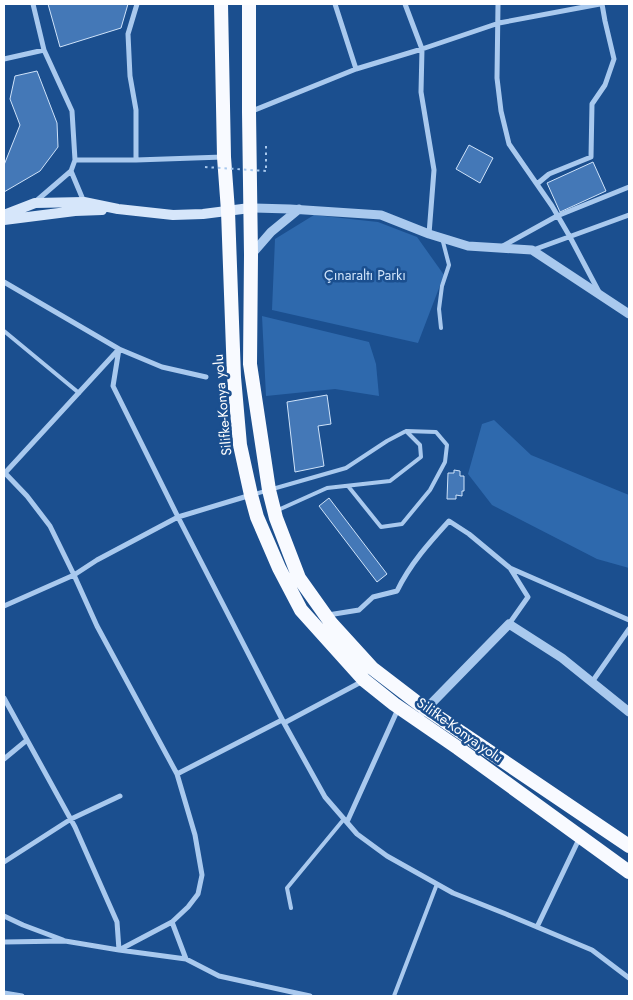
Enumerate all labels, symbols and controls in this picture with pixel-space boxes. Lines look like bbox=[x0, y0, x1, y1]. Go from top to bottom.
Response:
park label: Çınaraltı Parkı bbox=[324, 265, 406, 285]
street label: Silifke-Konya yolu bbox=[208, 353, 236, 457]
street label: Silifke-Konya yolu bbox=[413, 693, 507, 767]

